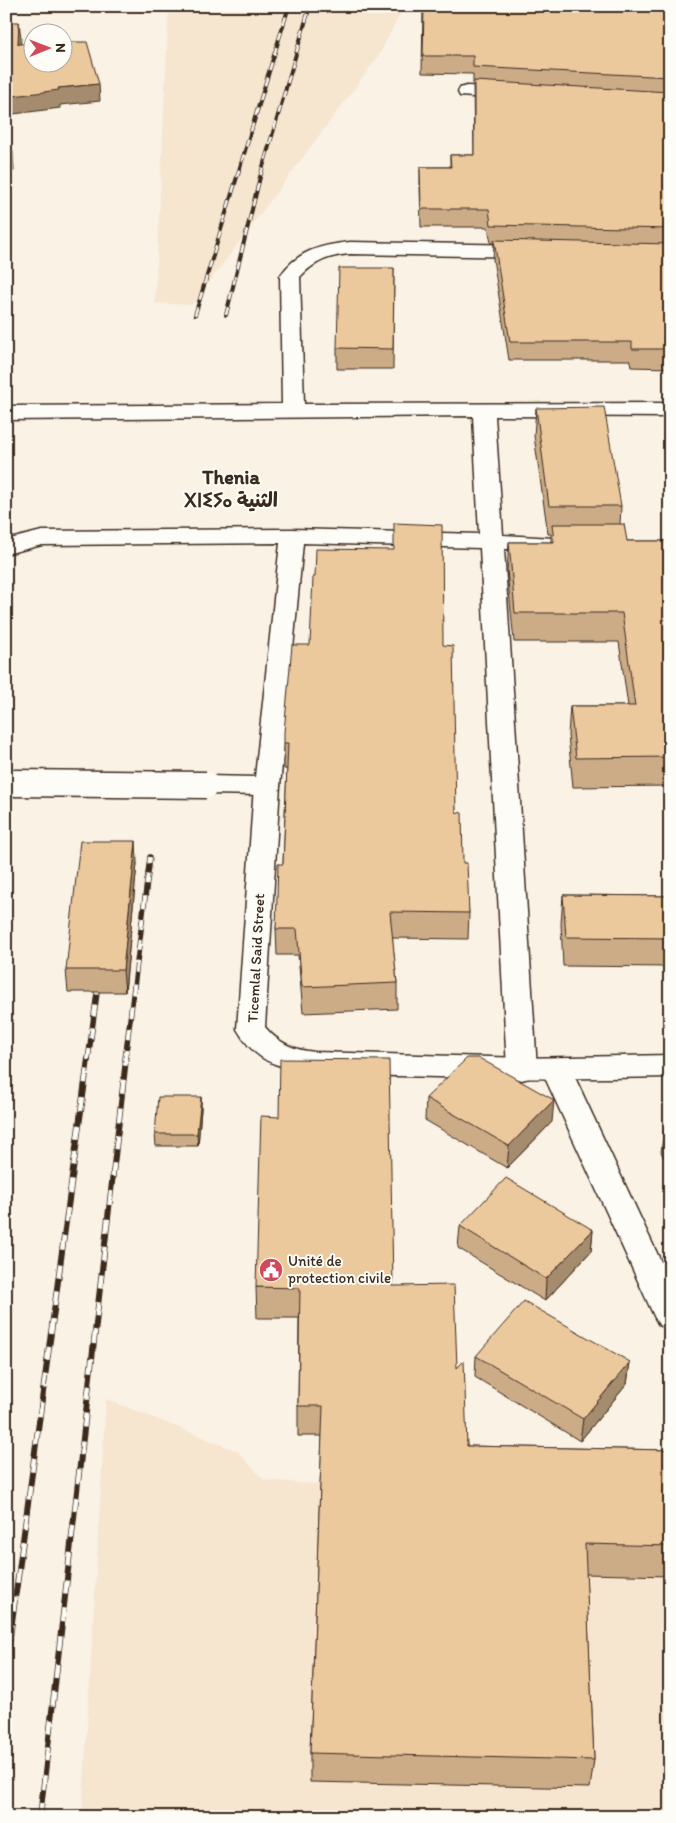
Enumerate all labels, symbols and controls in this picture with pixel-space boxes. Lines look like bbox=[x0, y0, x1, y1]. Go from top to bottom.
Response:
north arrow bbox=[22, 22, 72, 72]
text: N bbox=[52, 43, 69, 53]
district label: Thenia ⵝⵏⵉⵢⴰ الثنية bbox=[184, 465, 278, 512]
street label: Ticemlal Said Street bbox=[244, 892, 268, 1023]
place label: Unité de protection civile bbox=[288, 1252, 391, 1287]
public building icon: Unité de protection civile bbox=[258, 1257, 284, 1283]

